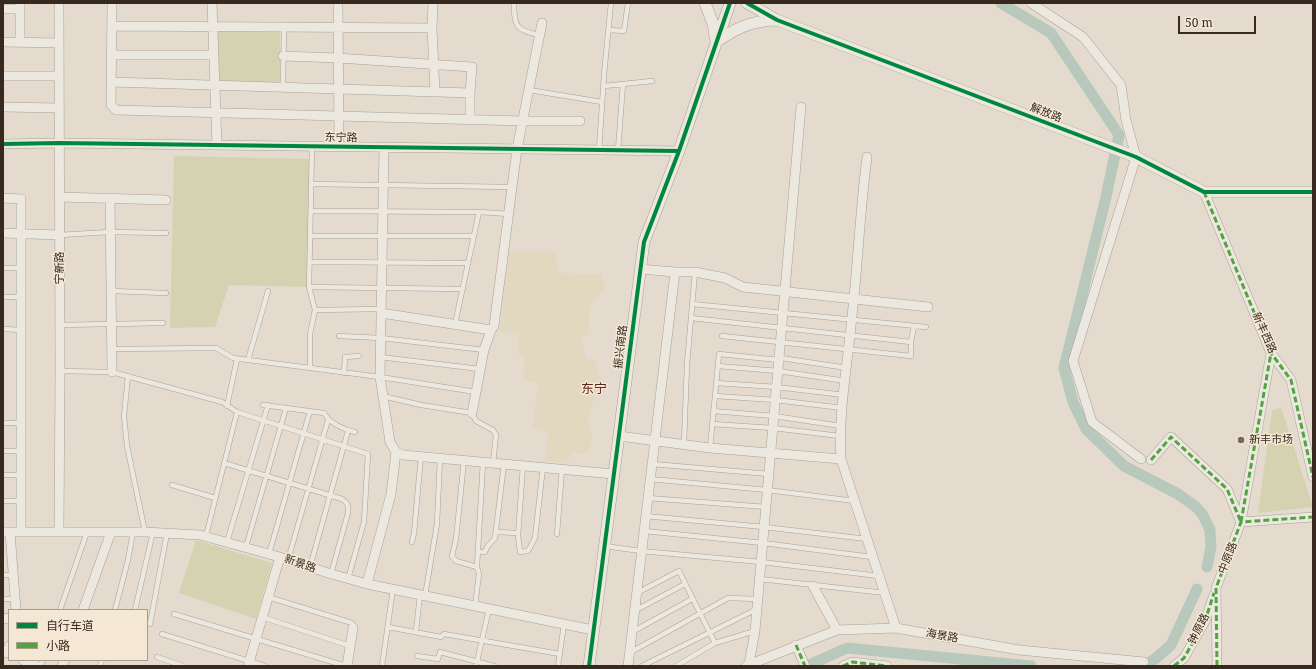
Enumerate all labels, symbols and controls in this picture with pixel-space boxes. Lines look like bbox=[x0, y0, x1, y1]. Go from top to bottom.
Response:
scale bar bbox=[1180, 8, 1258, 34]
text: 50 m bbox=[1185, 14, 1213, 31]
street label: 解放路 bbox=[1028, 101, 1064, 125]
street label: 东宁路 bbox=[324, 131, 358, 145]
street label: 宁新路 bbox=[53, 252, 67, 284]
street label: 新丰西路 bbox=[1249, 310, 1279, 356]
street label: 振兴南路 bbox=[612, 324, 630, 370]
district label: 东宁 bbox=[581, 381, 607, 397]
place label: 新丰市场 bbox=[1249, 433, 1293, 447]
marker: 新丰市场 bbox=[1236, 435, 1246, 445]
street label: 中原路 bbox=[1216, 540, 1240, 576]
street label: 新景路 bbox=[282, 552, 318, 576]
legend bbox=[8, 609, 148, 661]
street label: 钟原路 bbox=[1186, 611, 1212, 647]
text: 自行车道 bbox=[46, 617, 94, 634]
street label: 海景路 bbox=[925, 627, 959, 645]
text: 小路 bbox=[46, 637, 70, 654]

